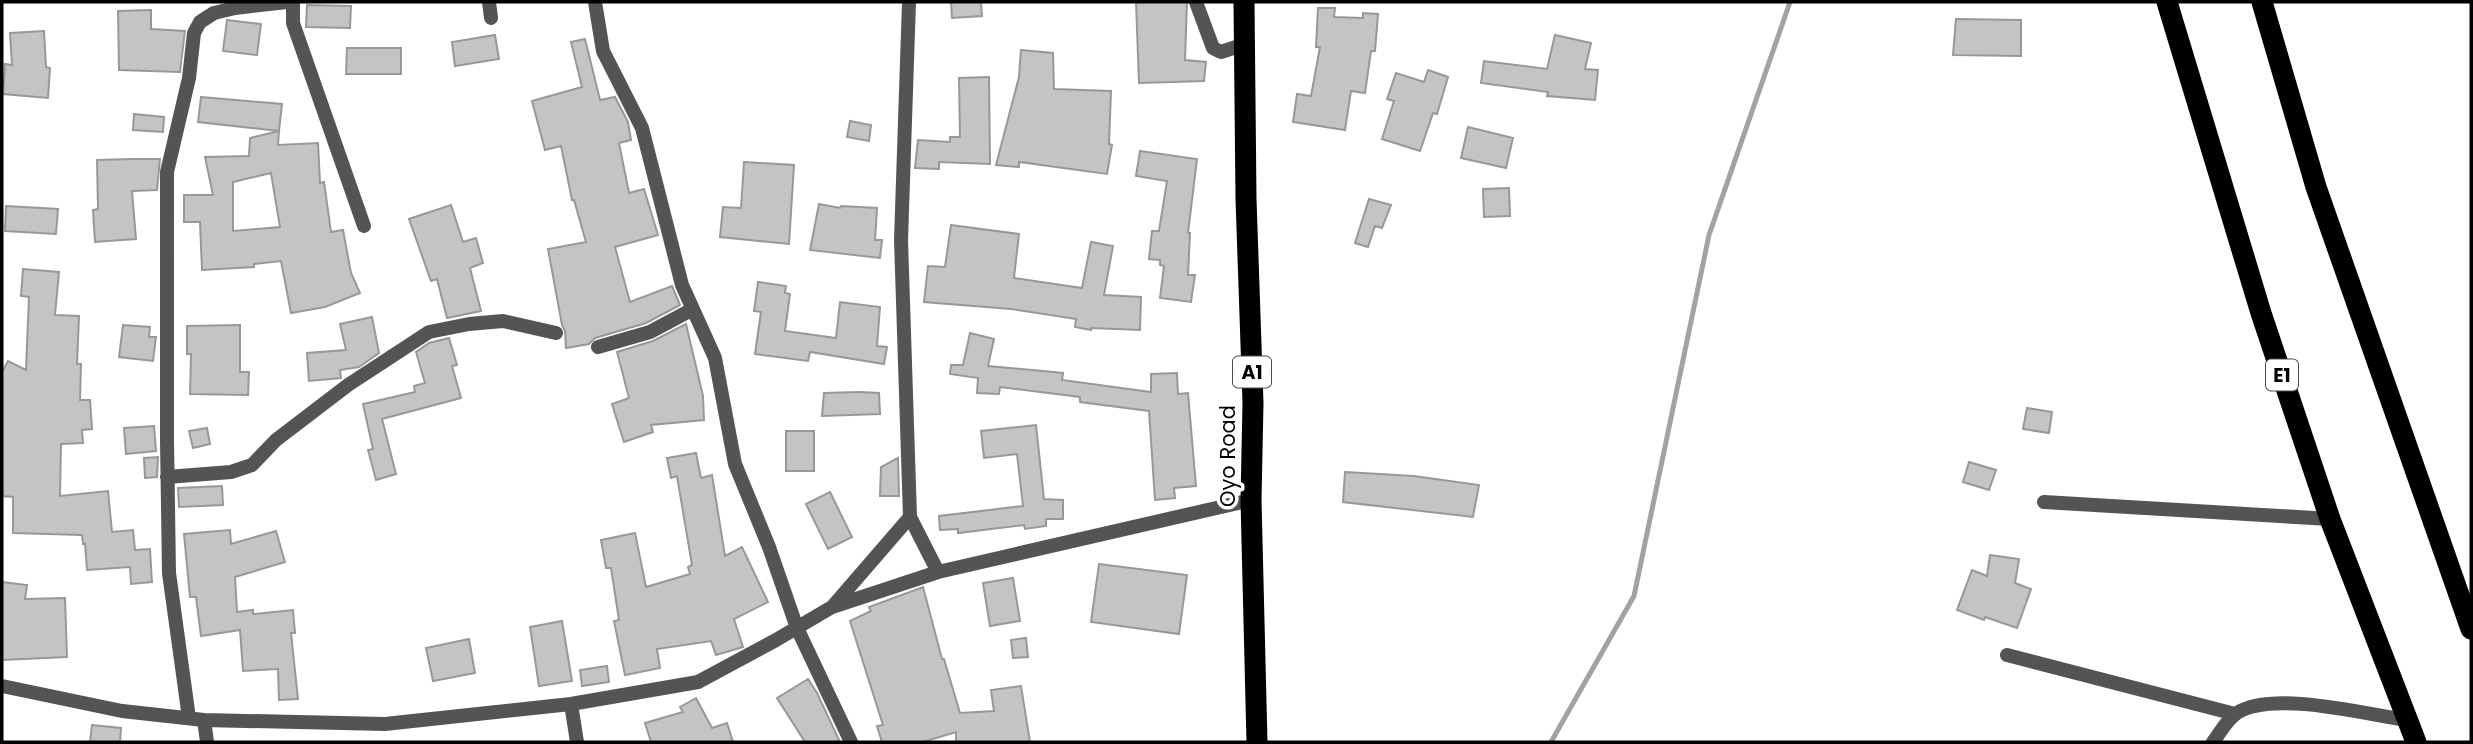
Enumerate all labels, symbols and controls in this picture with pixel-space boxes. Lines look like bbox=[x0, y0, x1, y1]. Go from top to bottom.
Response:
road number: A1 bbox=[1233, 356, 1271, 388]
road number: E1 bbox=[2266, 360, 2298, 390]
street label: Oyo Road bbox=[1213, 405, 1242, 507]

